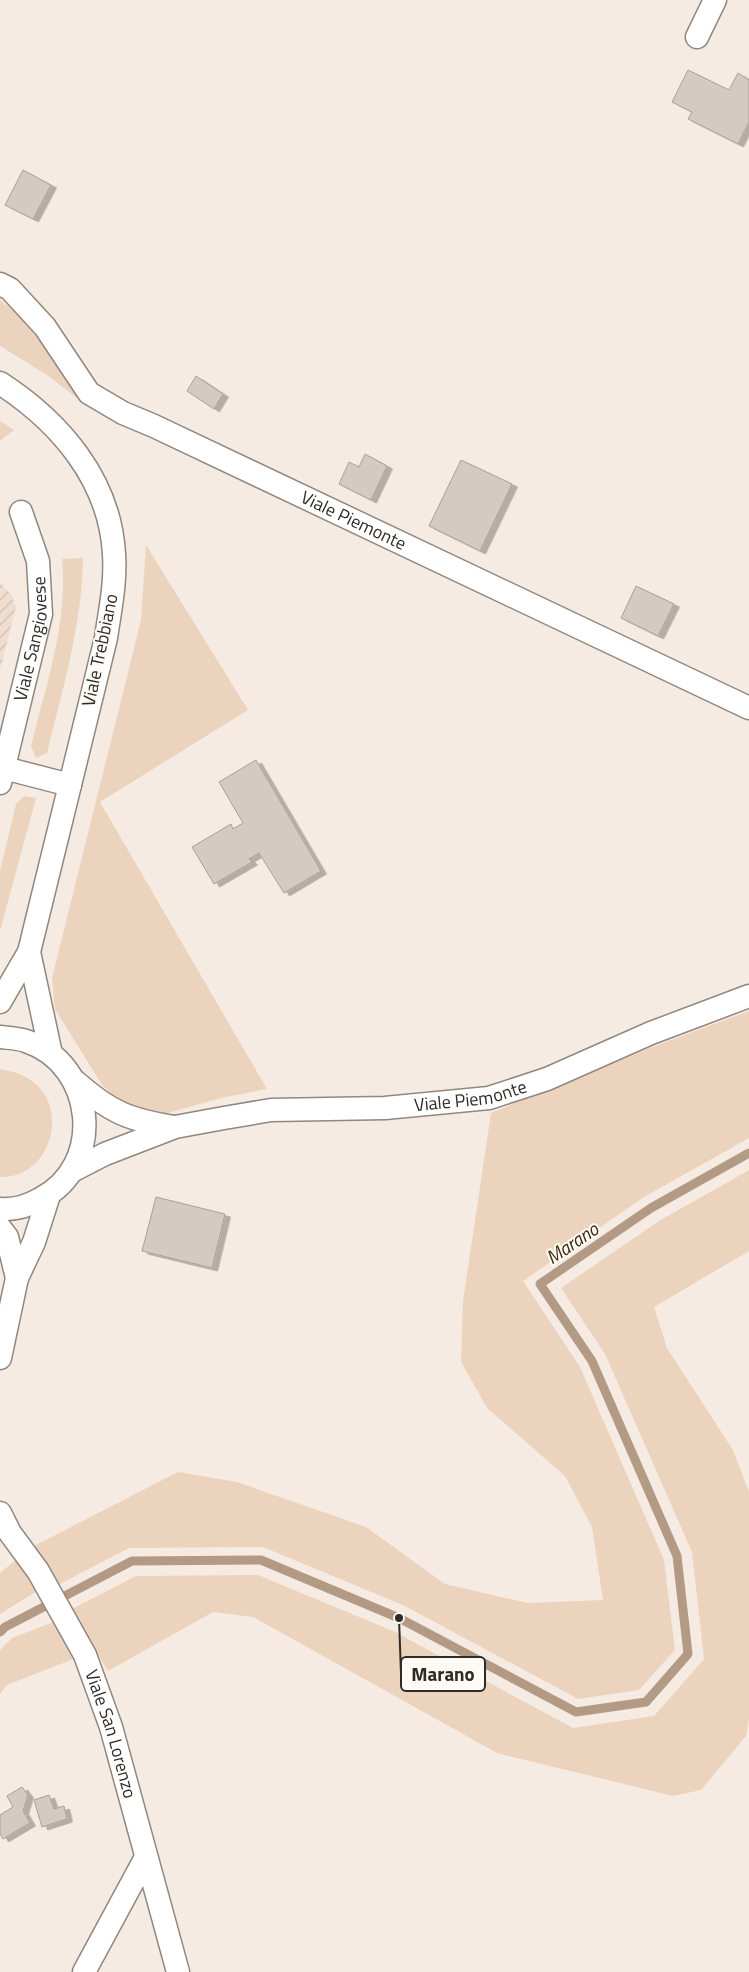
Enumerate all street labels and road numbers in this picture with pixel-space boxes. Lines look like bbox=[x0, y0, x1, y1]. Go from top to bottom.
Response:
street label: Viale Piemonte bbox=[296, 483, 411, 557]
street label: Viale Sangiovese bbox=[6, 576, 54, 704]
street label: Viale Trebbiano bbox=[74, 591, 125, 709]
street label: Viale Piemonte bbox=[413, 1073, 530, 1118]
street label: Viale San Lorenzo bbox=[78, 1666, 144, 1801]

